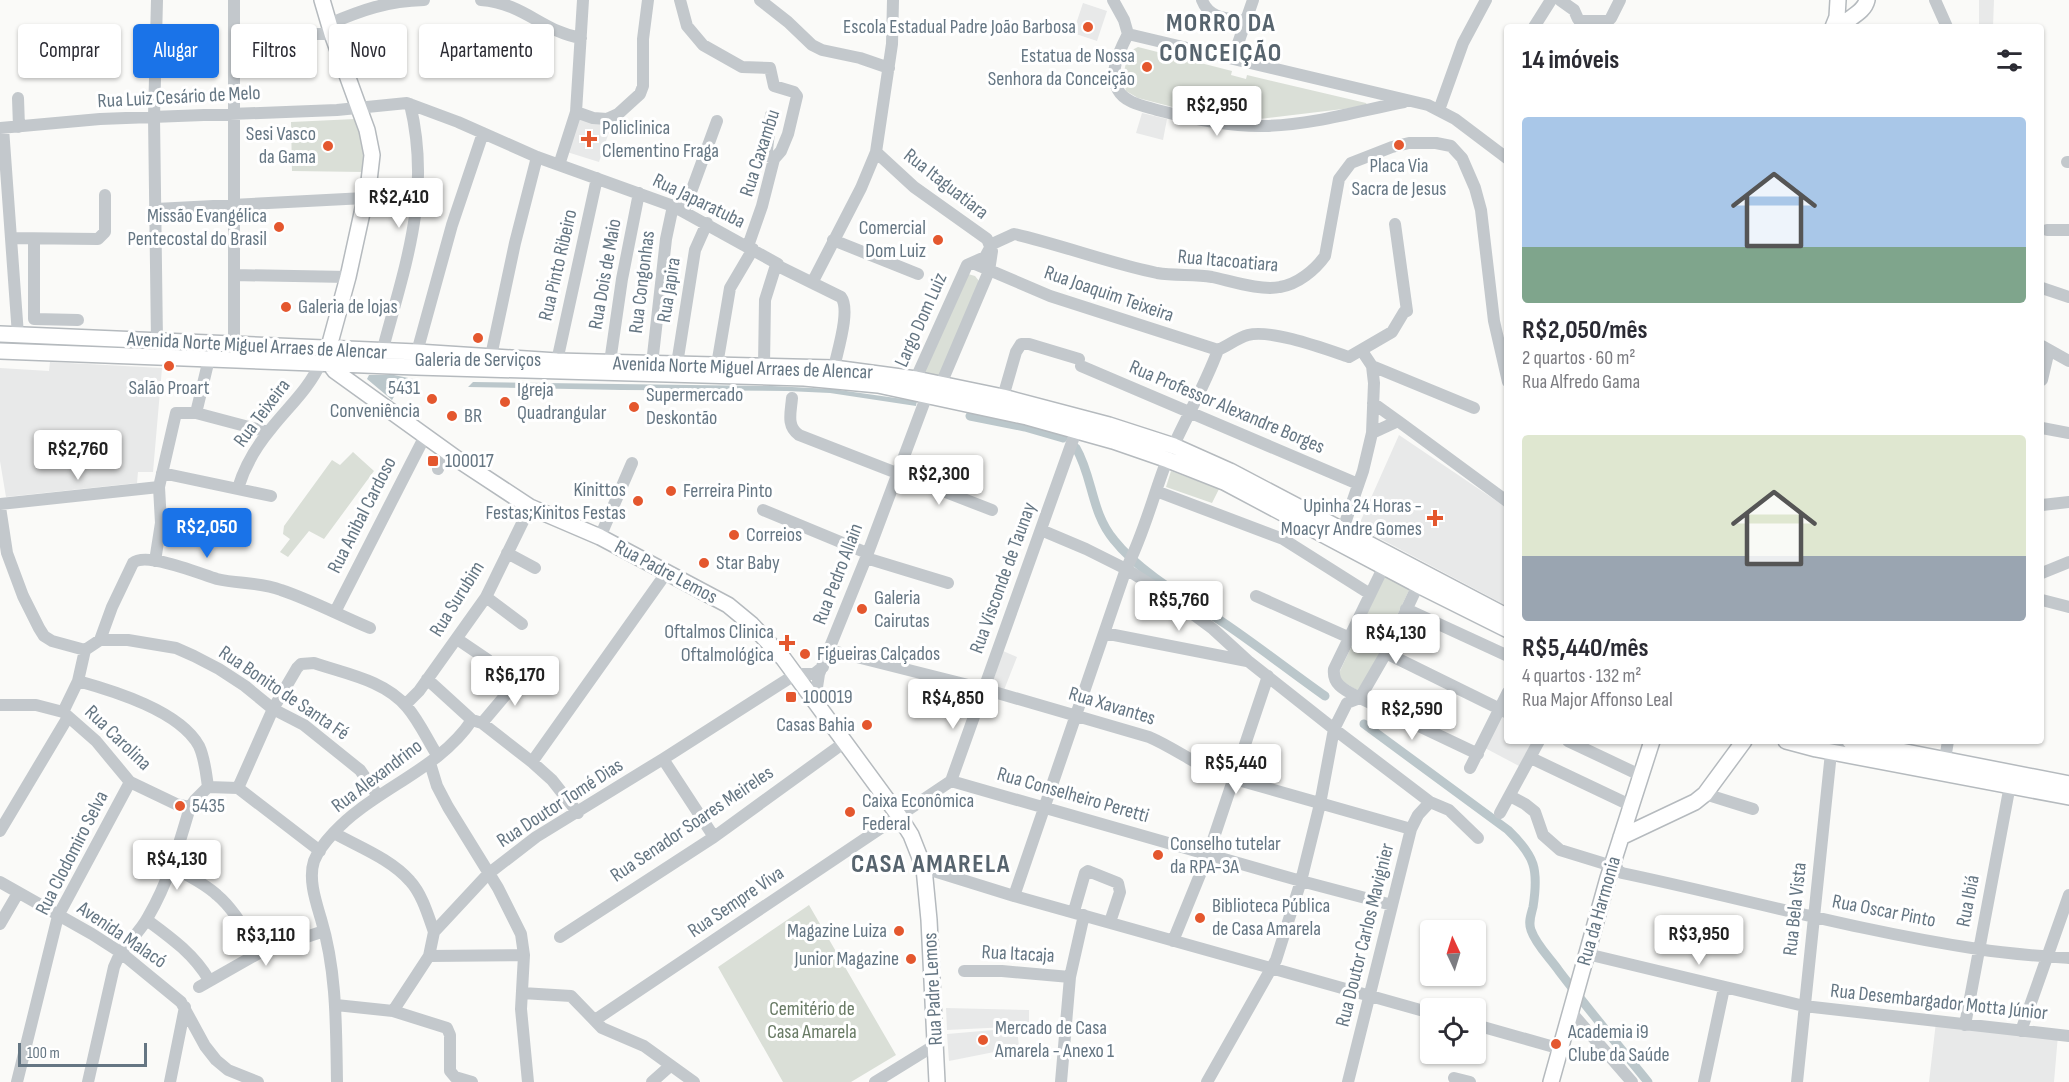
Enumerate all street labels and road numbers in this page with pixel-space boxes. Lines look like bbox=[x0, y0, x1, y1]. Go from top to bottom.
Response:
street label: Rua Luiz Cesário de Melo bbox=[97, 81, 261, 113]
street label: Rua Caxambu bbox=[735, 106, 785, 200]
street label: Rua Itaguatiara bbox=[899, 143, 993, 225]
street label: Rua Japaratuba bbox=[649, 168, 749, 234]
street label: Rua Pinto Ribeiro bbox=[534, 207, 582, 323]
street label: Rua Dois de Maio bbox=[583, 217, 627, 331]
street label: Rua Congonhas bbox=[624, 229, 660, 335]
street label: Rua Itacoatiara bbox=[1177, 245, 1279, 277]
street label: Rua Japira bbox=[652, 256, 686, 324]
street label: Rua Joaquim Teixeira bbox=[1041, 261, 1177, 327]
street label: Largo Dom Luiz bbox=[890, 269, 952, 371]
street label: Avenida Norte Miguel Arraes de Alencar bbox=[126, 327, 388, 365]
street label: Avenida Norte Miguel Arraes de Alencar bbox=[612, 351, 874, 385]
street label: Rua Professor Alexandre Borges bbox=[1126, 355, 1328, 459]
street label: Rua Teixeira bbox=[229, 374, 295, 452]
street label: Rua Anibal Cardoso bbox=[322, 453, 402, 577]
street label: Rua Visconde de Taunay bbox=[965, 499, 1042, 657]
street label: Rua Pedro Allain bbox=[808, 520, 868, 628]
street label: Rua Padre Lemos bbox=[611, 535, 721, 609]
street label: Rua Surubim bbox=[424, 557, 490, 641]
street label: Rua Bonito de Santa Fé bbox=[214, 641, 354, 745]
street label: Rua Xavantes bbox=[1066, 681, 1158, 731]
street label: Rua Carolina bbox=[80, 700, 156, 776]
street label: Rua Alexandrino bbox=[327, 734, 427, 818]
street label: Rua Doutor Tomé Dias bbox=[492, 753, 628, 853]
street label: Rua Senador Soares Meireles bbox=[606, 761, 778, 887]
street label: Rua Conselheiro Peretti bbox=[994, 762, 1152, 828]
street label: Rua Clodomiro Selva bbox=[30, 787, 114, 919]
street label: Rua Doutor Carlos Mavignier bbox=[1331, 841, 1399, 1029]
street label: Rua da Harmonia bbox=[1572, 854, 1626, 968]
street label: Rua Sempre Viva bbox=[683, 861, 789, 943]
street label: Rua Bela Vista bbox=[1778, 861, 1812, 957]
street label: Rua Ibiá bbox=[1951, 873, 1985, 929]
street label: Rua Oscar Pinto bbox=[1830, 889, 1938, 933]
street label: Avenida Malacó bbox=[72, 896, 171, 974]
street label: Rua Padre Lemos bbox=[918, 932, 948, 1046]
street label: Rua Itacaja bbox=[981, 940, 1055, 968]
street label: Rua Desembargador Motta Júnior bbox=[1829, 979, 2049, 1025]

